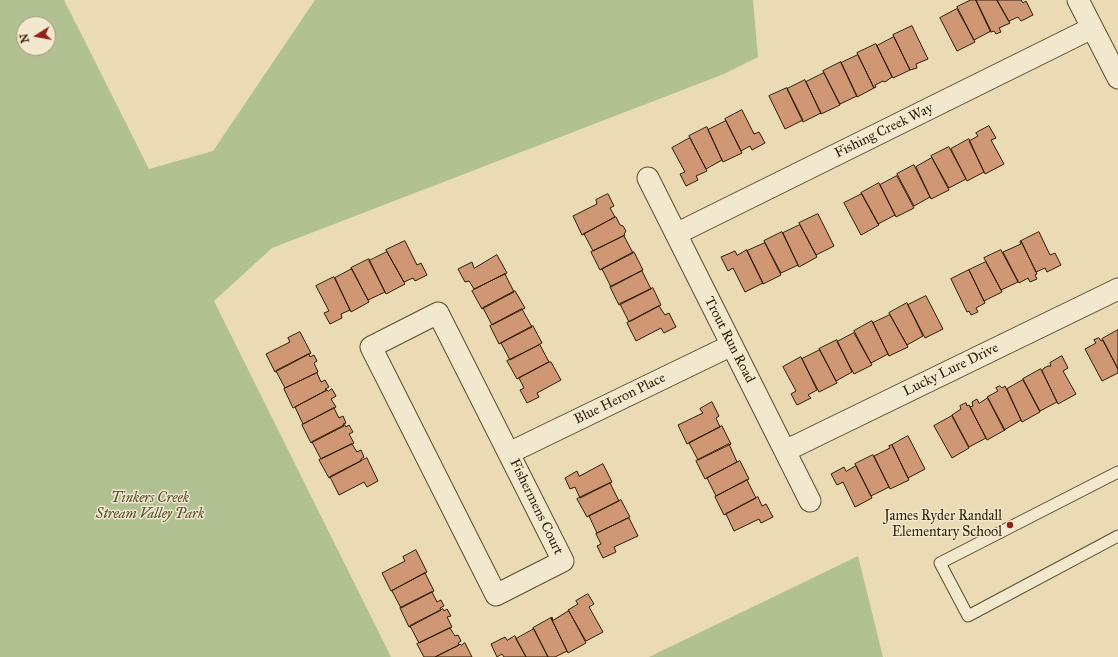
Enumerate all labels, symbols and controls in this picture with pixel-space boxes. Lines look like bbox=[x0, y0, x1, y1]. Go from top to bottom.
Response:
north arrow bbox=[16, 16, 56, 56]
text: N bbox=[17, 32, 32, 44]
street label: Fishing Creek Way bbox=[832, 100, 936, 162]
street label: Trout Run Road bbox=[700, 294, 758, 386]
street label: Lucky Lure Drive bbox=[901, 340, 1001, 400]
street label: Blue Heron Place bbox=[572, 370, 668, 428]
street label: Fishermens Court bbox=[506, 456, 566, 558]
park label: Tinkers Creek Stream Valley Park bbox=[96, 491, 204, 524]
place label: James Ryder Randall Elementary School bbox=[884, 509, 1002, 542]
marker: James Ryder Randall Elementary School bbox=[1005, 520, 1015, 530]

